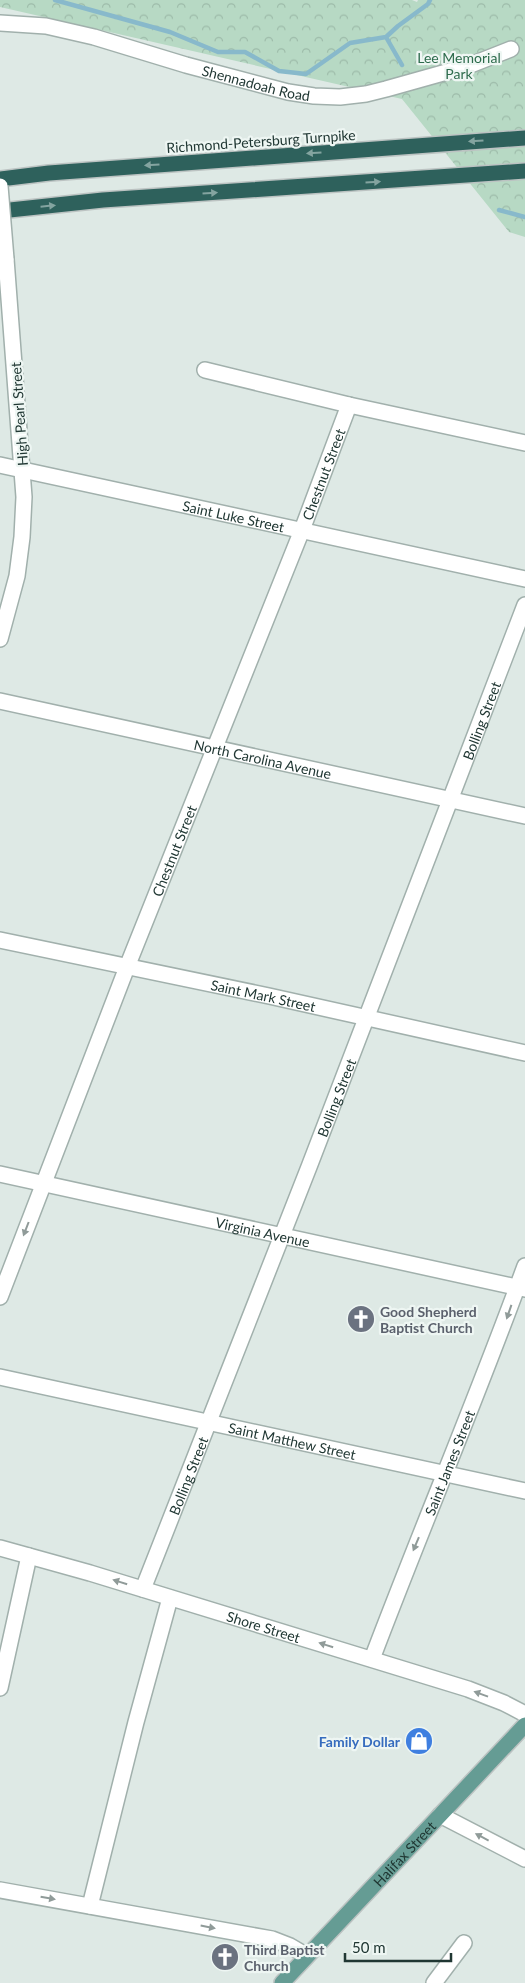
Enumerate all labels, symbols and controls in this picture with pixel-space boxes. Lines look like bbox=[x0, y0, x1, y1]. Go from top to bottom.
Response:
park label: Lee Memorial Park bbox=[417, 49, 501, 82]
street label: Shennadoah Road bbox=[200, 61, 311, 104]
street label: Richmond-Petersburg Turnpike bbox=[166, 126, 356, 156]
one-way arrow bbox=[468, 138, 484, 146]
one-way arrow bbox=[306, 150, 322, 158]
one-way arrow bbox=[144, 162, 160, 170]
one-way arrow bbox=[365, 177, 381, 185]
one-way arrow bbox=[203, 189, 219, 197]
one-way arrow bbox=[41, 202, 57, 210]
street label: High Pearl Street bbox=[7, 362, 31, 466]
street label: Chestnut Street bbox=[298, 426, 348, 522]
street label: Saint Luke Street bbox=[181, 496, 286, 535]
street label: Bolling Street bbox=[458, 679, 504, 762]
street label: North Carolina Avenue bbox=[193, 735, 333, 782]
street label: Chestnut Street bbox=[148, 802, 200, 899]
street label: Saint Mark Street bbox=[209, 976, 317, 1015]
street label: Bolling Street bbox=[313, 1056, 359, 1139]
street label: Virginia Avenue bbox=[214, 1213, 312, 1250]
one-way arrow bbox=[22, 1222, 29, 1237]
place label: Good Shepherd Baptist Church bbox=[380, 1303, 477, 1336]
church icon: Good Shepherd Baptist Church bbox=[346, 1304, 376, 1334]
one-way arrow bbox=[505, 1304, 512, 1319]
street label: Saint James Street bbox=[421, 1408, 478, 1518]
street label: Saint Matthew Street bbox=[227, 1418, 357, 1463]
street label: Bolling Street bbox=[165, 1434, 211, 1517]
one-way arrow bbox=[411, 1537, 419, 1551]
one-way arrow bbox=[113, 1578, 128, 1586]
street label: Shore Street bbox=[225, 1607, 302, 1646]
one-way arrow bbox=[318, 1640, 333, 1648]
one-way arrow bbox=[473, 1690, 488, 1698]
shop icon: Family Dollar bbox=[404, 1726, 434, 1756]
place label: Family Dollar bbox=[319, 1733, 401, 1750]
street label: Halifax Street bbox=[369, 1817, 439, 1890]
one-way arrow bbox=[475, 1833, 490, 1841]
one-way arrow bbox=[40, 1895, 56, 1903]
one-way arrow bbox=[200, 1923, 215, 1931]
scale bar bbox=[345, 1930, 451, 1962]
text: 50 m bbox=[352, 1938, 386, 1956]
place label: Third Baptist Church bbox=[244, 1941, 325, 1974]
church icon: Third Baptist Church bbox=[210, 1942, 240, 1972]

